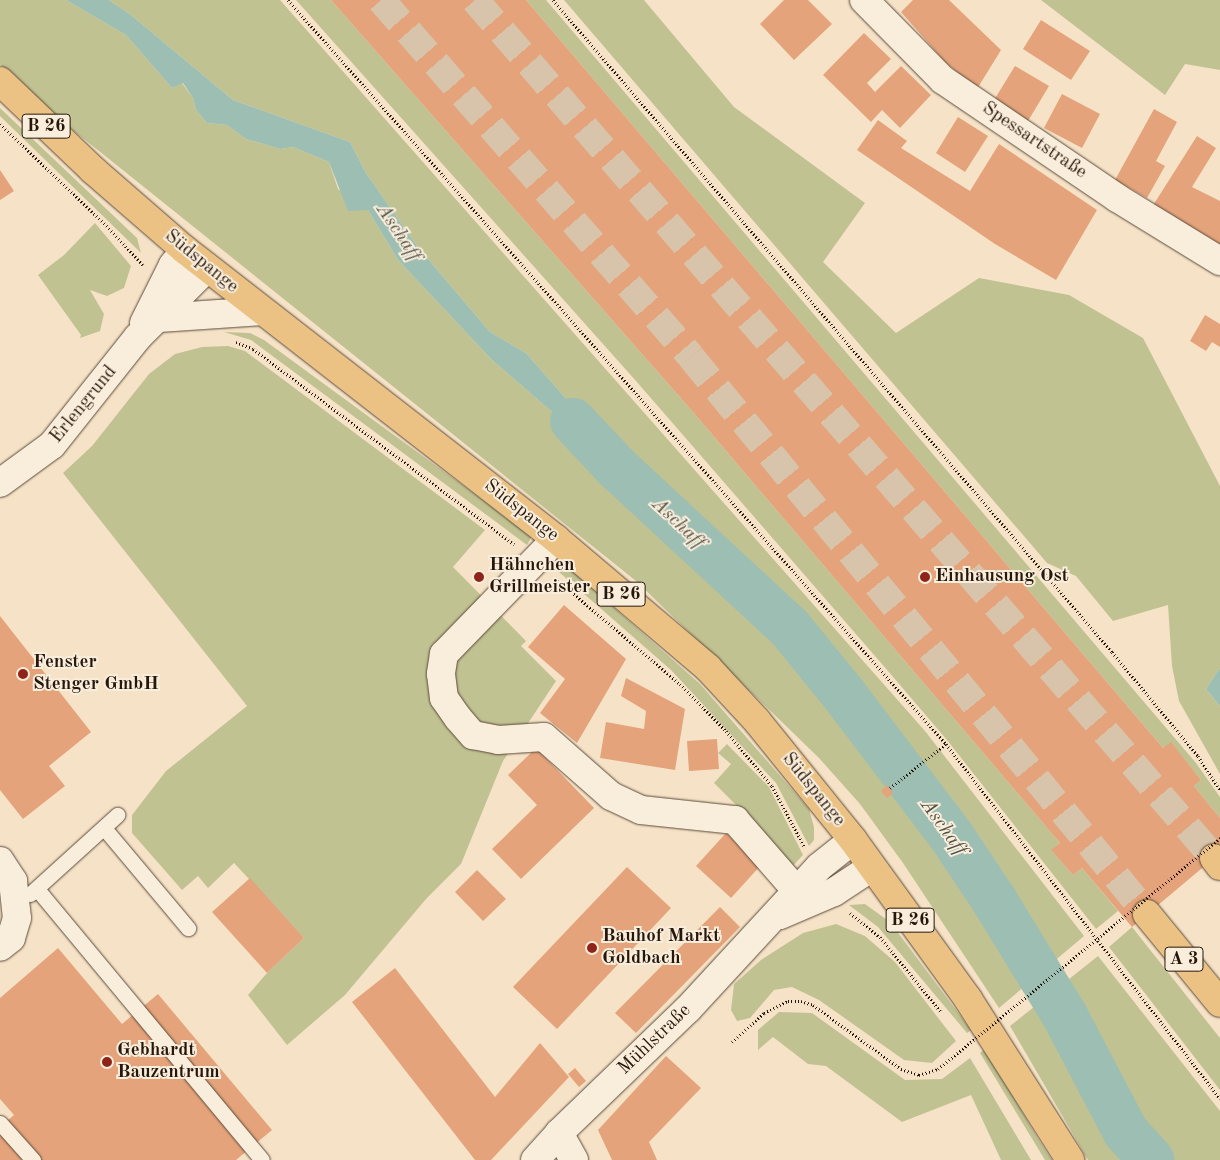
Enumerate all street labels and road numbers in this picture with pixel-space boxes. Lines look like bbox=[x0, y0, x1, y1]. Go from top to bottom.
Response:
street label: Spessartstraße bbox=[977, 98, 1091, 184]
road number: B 26 bbox=[21, 110, 71, 142]
street label: Südspange bbox=[159, 225, 243, 299]
street label: Erlengrund bbox=[46, 362, 122, 448]
street label: Südspange bbox=[479, 475, 563, 547]
road number: B 26 bbox=[596, 578, 646, 610]
street label: Südspange bbox=[776, 748, 850, 832]
road number: B 26 bbox=[885, 904, 935, 936]
road number: A 3 bbox=[1164, 944, 1204, 974]
street label: Mühlstraße bbox=[614, 1000, 696, 1080]

